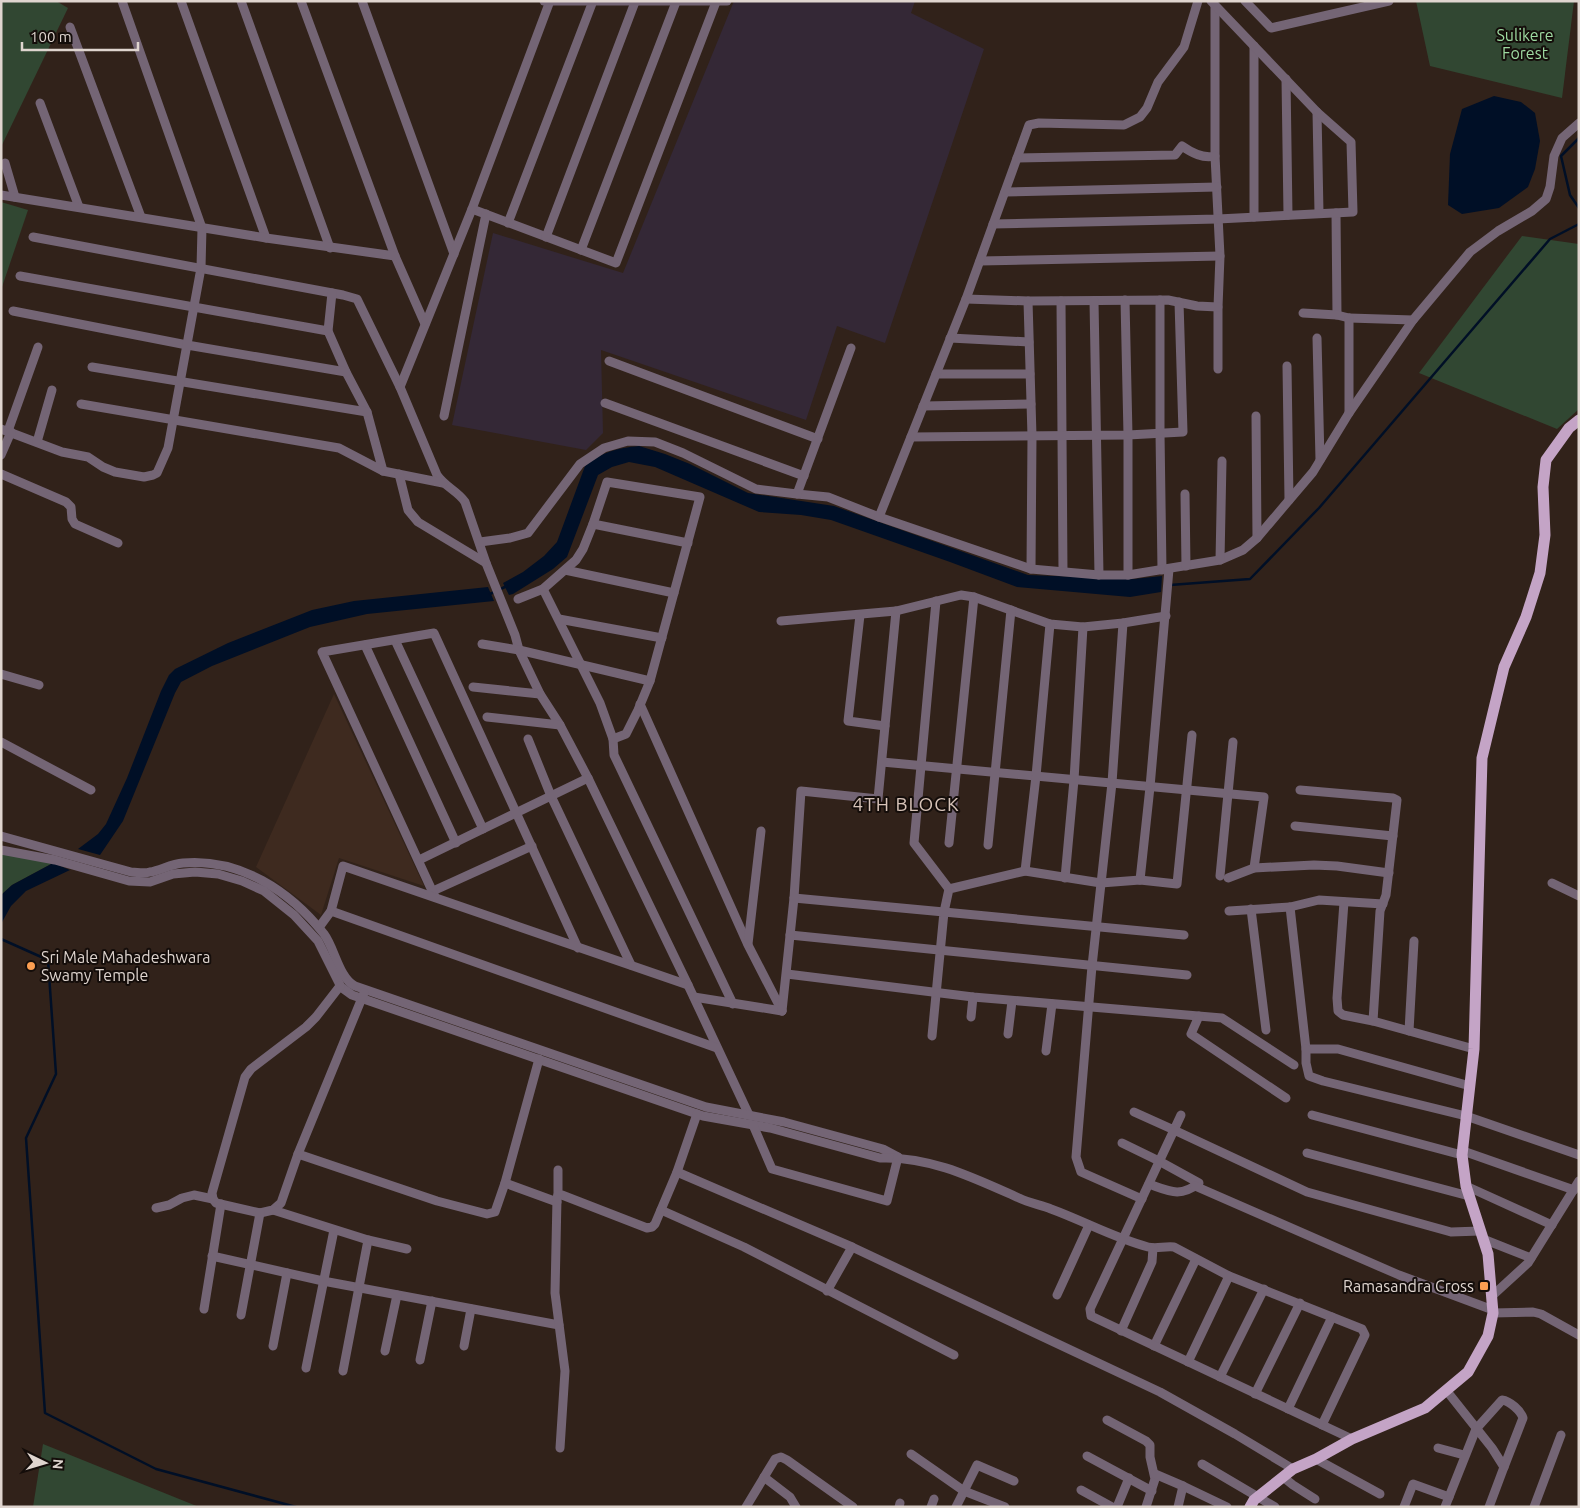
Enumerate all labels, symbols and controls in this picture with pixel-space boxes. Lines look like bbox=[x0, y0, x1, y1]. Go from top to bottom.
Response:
scale bar bbox=[22, 20, 139, 52]
park label: Sulikere Forest bbox=[1496, 26, 1554, 62]
text: 100 m bbox=[30, 28, 72, 45]
district label: 4TH BLOCK bbox=[853, 793, 959, 815]
place label: Sri Male Mahadeshwara Swamy Temple bbox=[41, 948, 210, 984]
marker: Sri Male Mahadeshwara Swamy Temple bbox=[25, 960, 37, 972]
place label: Ramasandra Cross bbox=[1343, 1277, 1474, 1295]
marker: Ramasandra Cross bbox=[1478, 1280, 1490, 1292]
north arrow bbox=[20, 1438, 70, 1488]
text: N bbox=[50, 1458, 66, 1470]

